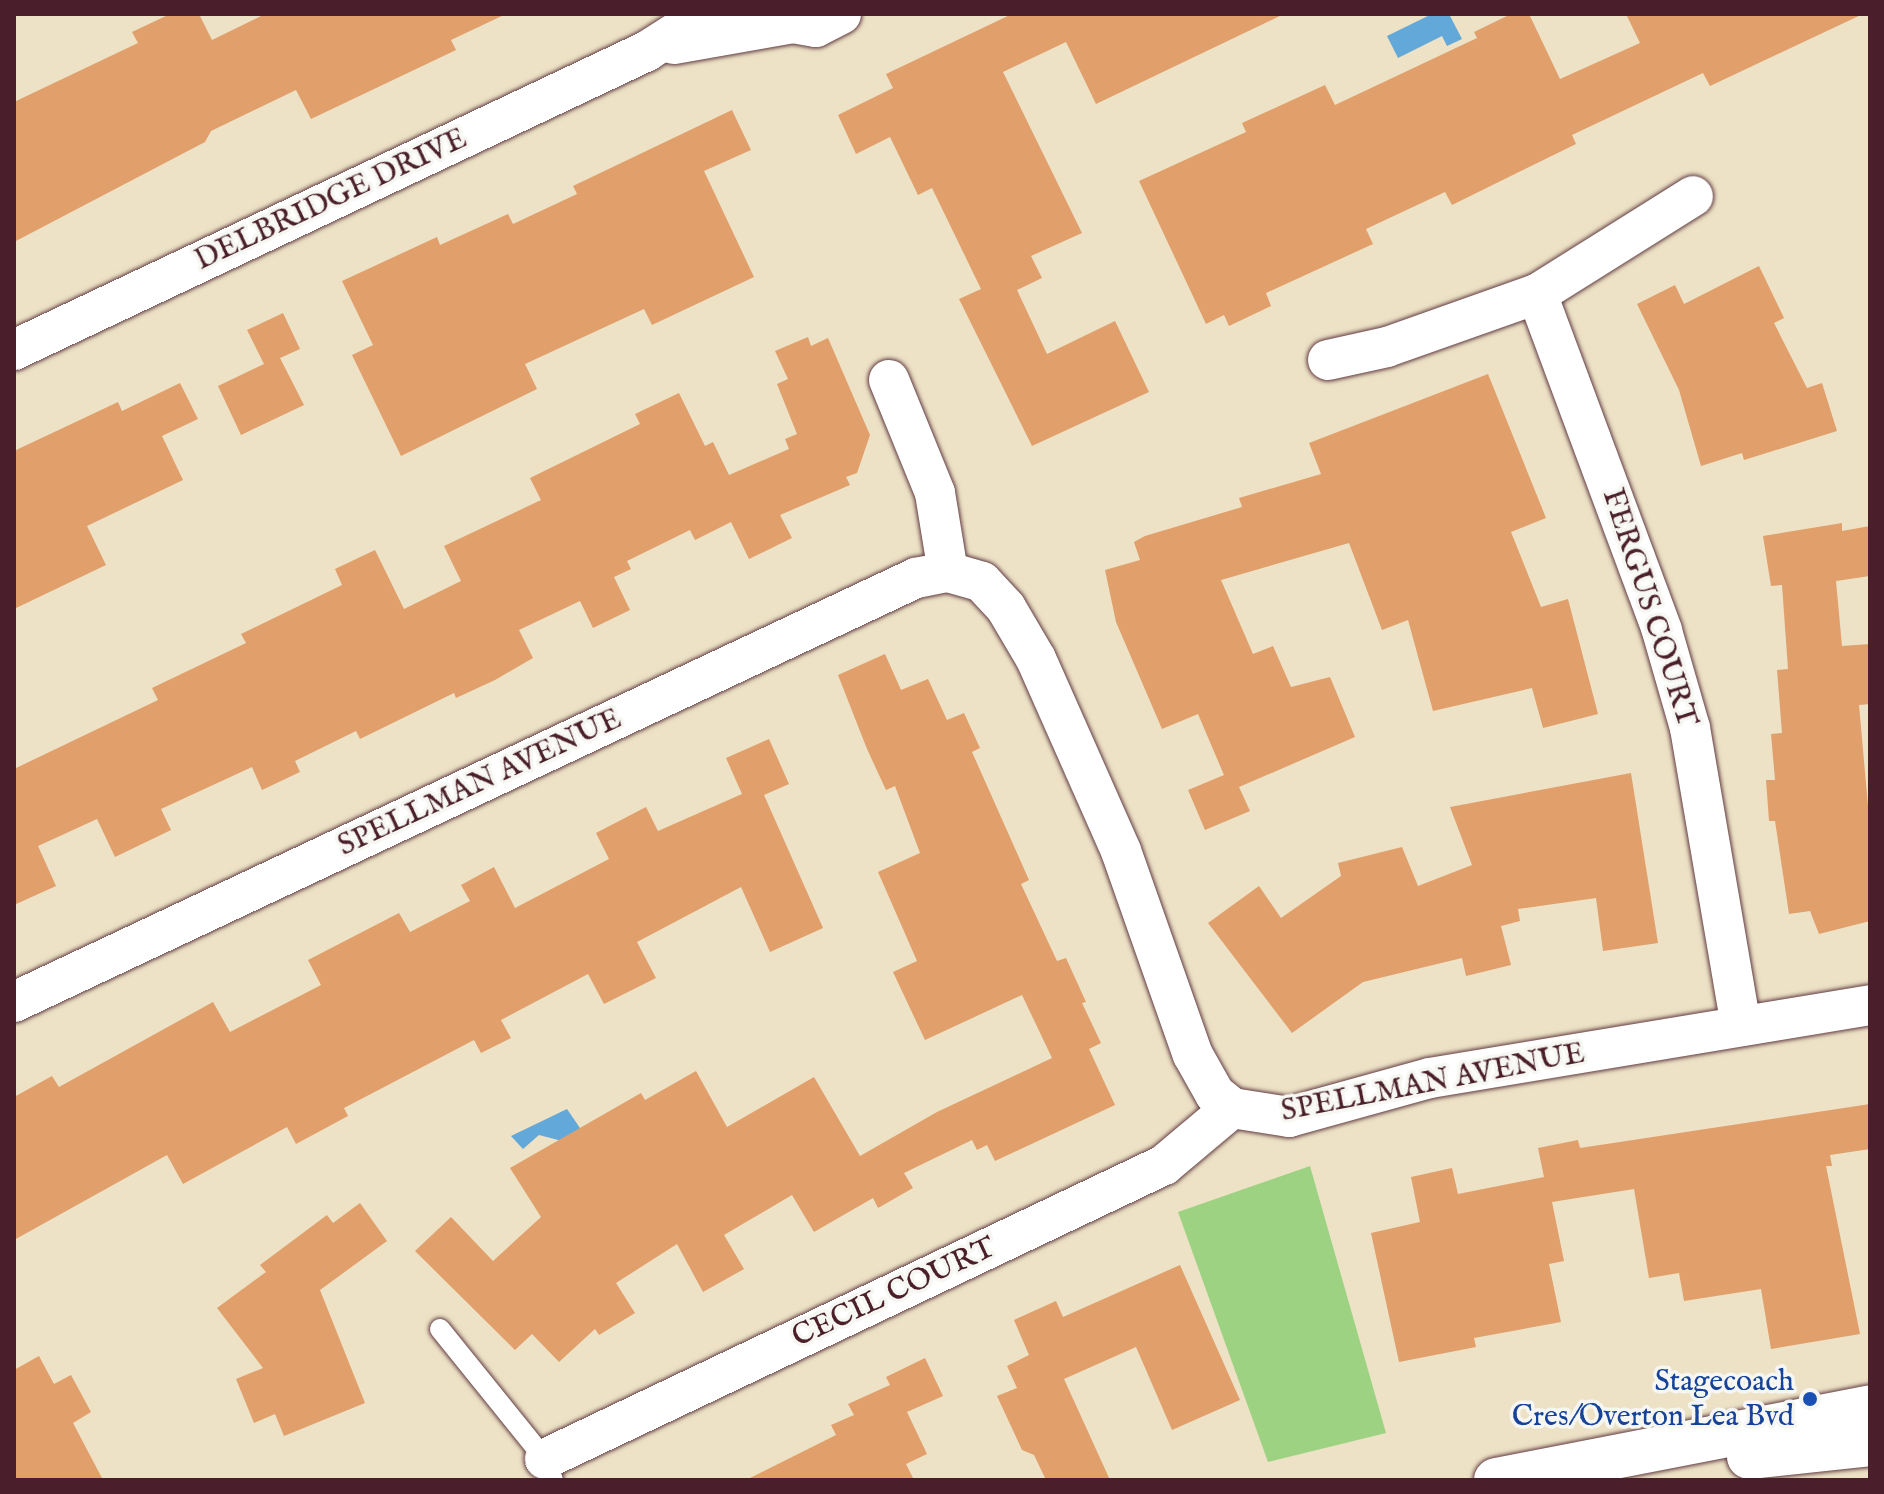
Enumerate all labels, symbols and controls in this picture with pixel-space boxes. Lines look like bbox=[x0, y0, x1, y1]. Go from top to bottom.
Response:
street label: DELBRIDGE DRIVE bbox=[189, 121, 473, 279]
street label: FERGUS COURT bbox=[1594, 484, 1704, 732]
street label: SPELLMAN AVENUE bbox=[333, 701, 627, 865]
street label: SPELLMAN AVENUE bbox=[1278, 1036, 1588, 1130]
street label: CECIL COURT bbox=[787, 1230, 1001, 1356]
place label: Stagecoach Cres/Overton Lea Bvd bbox=[1512, 1364, 1794, 1434]
marker: Stagecoach Cres/Overton Lea Bvd bbox=[1801, 1390, 1819, 1408]

